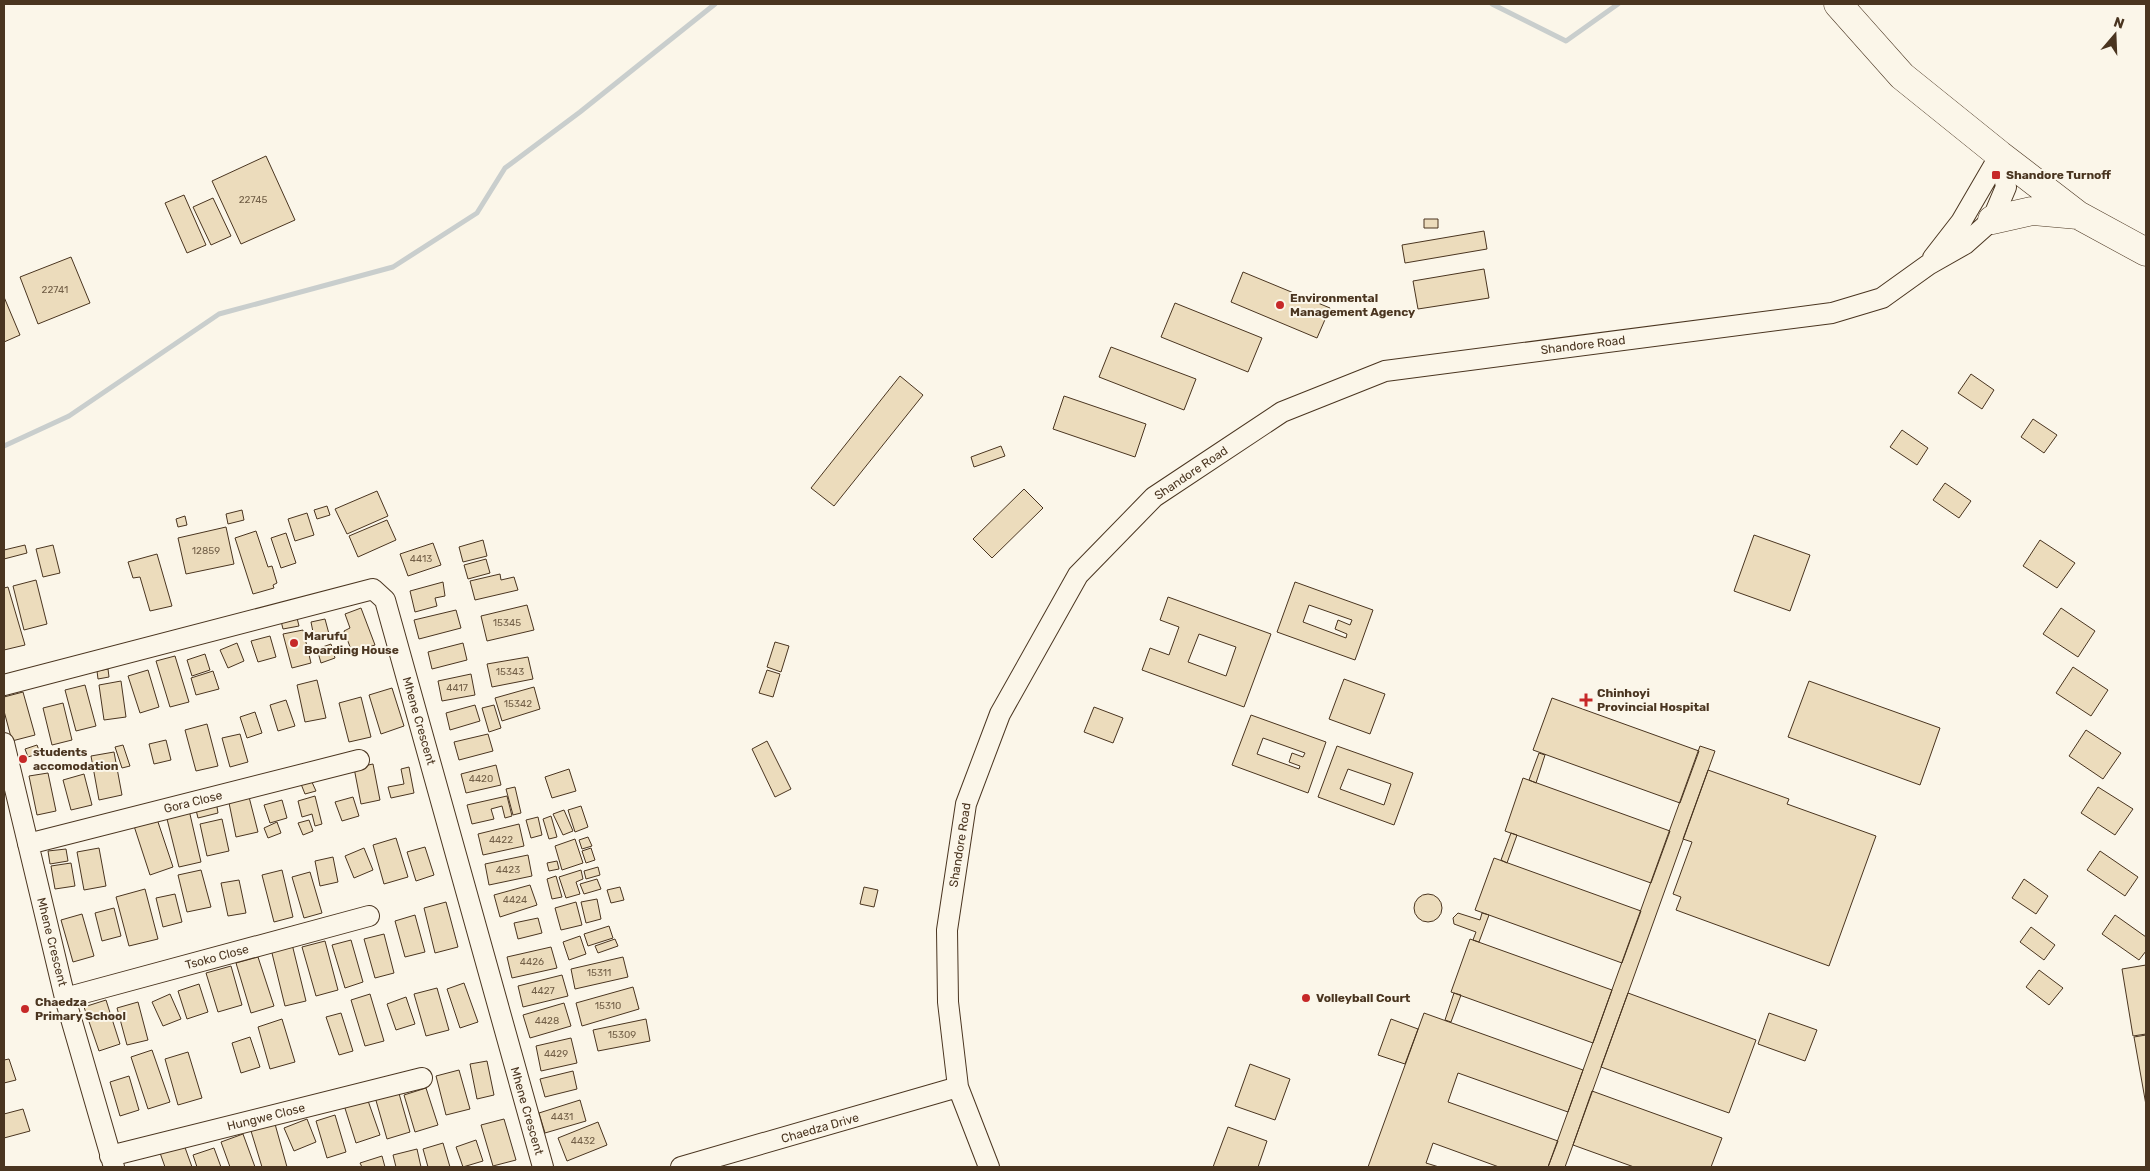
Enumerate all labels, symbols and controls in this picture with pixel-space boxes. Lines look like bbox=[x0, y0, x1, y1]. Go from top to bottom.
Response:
north arrow bbox=[2090, 10, 2140, 60]
text: N bbox=[2112, 14, 2127, 33]
place label: Shandore Turnoff bbox=[2006, 168, 2111, 182]
marker: Shandore Turnoff bbox=[1990, 169, 2002, 181]
house number: 22745 bbox=[239, 194, 267, 206]
house number: 22741 bbox=[42, 284, 68, 296]
place label: Environmental Management Agency bbox=[1290, 291, 1415, 319]
marker: Environmental Management Agency bbox=[1274, 299, 1286, 311]
street label: Shandore Road bbox=[1540, 333, 1626, 357]
street label: Shandore Road bbox=[1152, 443, 1230, 503]
house number: 12859 bbox=[192, 545, 220, 557]
house number: 4413 bbox=[410, 553, 432, 565]
house number: 15345 bbox=[493, 617, 521, 629]
place label: Marufu Boarding House bbox=[304, 629, 399, 657]
marker: Marufu Boarding House bbox=[288, 637, 300, 649]
house number: 15343 bbox=[496, 666, 524, 678]
street label: Mhene Crescent bbox=[400, 675, 438, 767]
house number: 4417 bbox=[446, 682, 468, 694]
place label: Chinhoyi Provincial Hospital bbox=[1597, 686, 1710, 714]
marker: Chinhoyi Provincial Hospital bbox=[1579, 693, 1593, 707]
house number: 15342 bbox=[504, 698, 532, 710]
place label: students accomodation bbox=[33, 745, 119, 773]
marker: students accomodation bbox=[17, 753, 29, 765]
house number: 4420 bbox=[469, 773, 493, 785]
street label: Gora Close bbox=[162, 788, 224, 816]
street label: Shandore Road bbox=[946, 802, 974, 888]
house number: 4422 bbox=[489, 834, 513, 846]
house number: 4423 bbox=[496, 864, 520, 876]
house number: 4424 bbox=[503, 894, 527, 906]
street label: Mhene Crescent bbox=[34, 896, 70, 988]
street label: Tsoko Close bbox=[184, 942, 251, 972]
house number: 4426 bbox=[520, 956, 544, 968]
house number: 15311 bbox=[587, 967, 611, 979]
house number: 4427 bbox=[531, 985, 555, 997]
place label: Volleyball Court bbox=[1316, 991, 1411, 1005]
marker: Volleyball Court bbox=[1300, 992, 1312, 1004]
place label: Chaedza Primary School bbox=[35, 995, 126, 1023]
house number: 15310 bbox=[595, 1000, 621, 1012]
marker: Chaedza Primary School bbox=[19, 1003, 31, 1015]
house number: 4428 bbox=[535, 1015, 559, 1027]
house number: 15309 bbox=[608, 1029, 636, 1041]
house number: 4429 bbox=[544, 1048, 568, 1060]
street label: Mhene Crescent bbox=[508, 1065, 546, 1157]
street label: Hungwe Close bbox=[226, 1100, 307, 1133]
street label: Chaedza Drive bbox=[779, 1110, 861, 1146]
house number: 4431 bbox=[551, 1111, 573, 1123]
house number: 4432 bbox=[571, 1135, 595, 1147]

